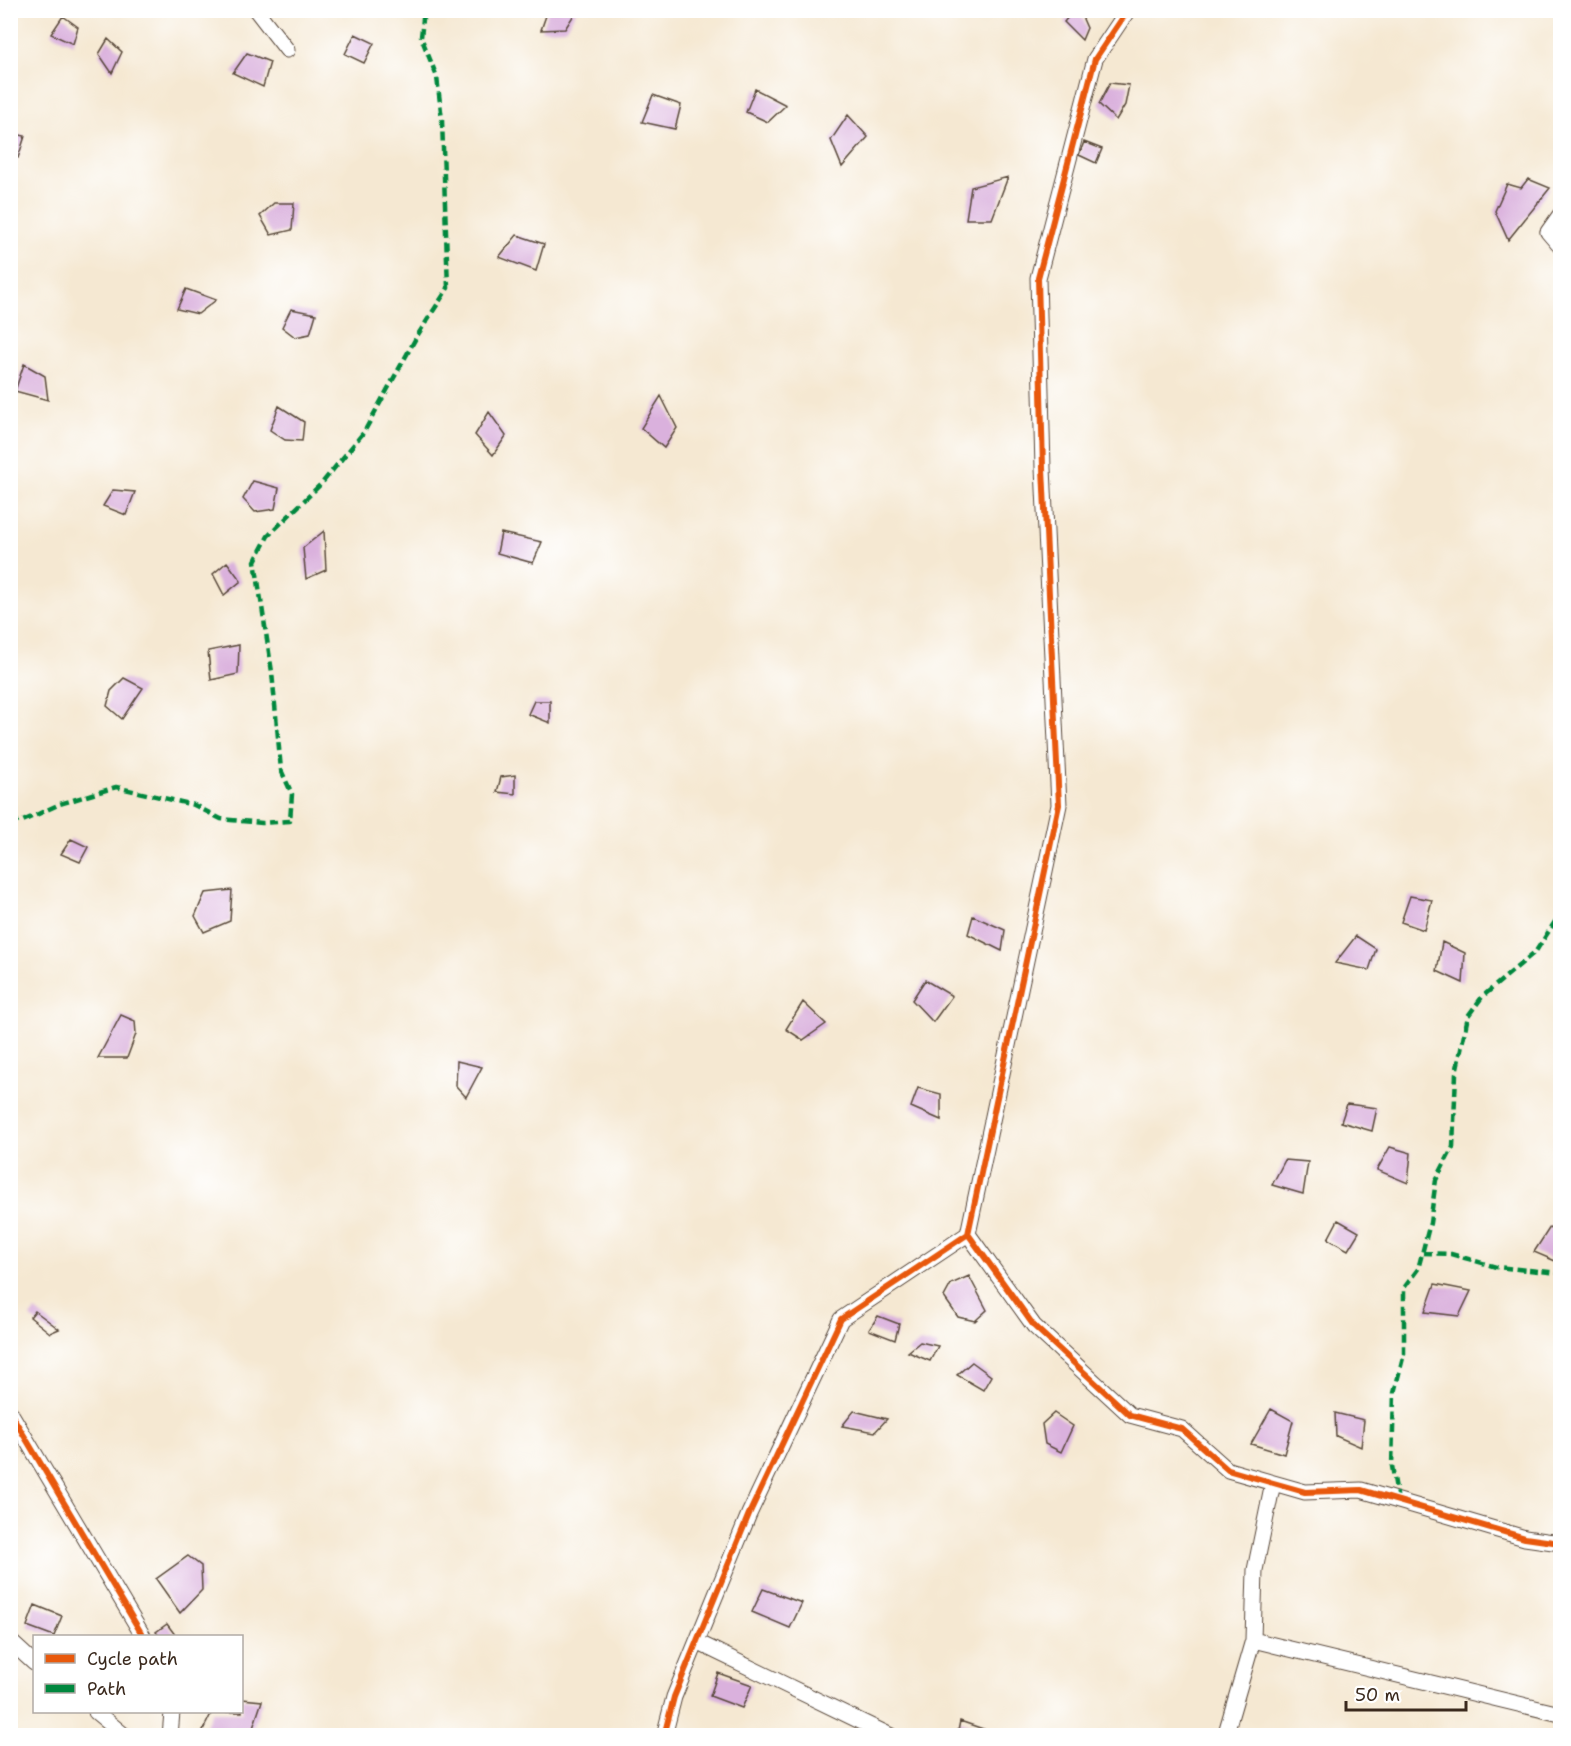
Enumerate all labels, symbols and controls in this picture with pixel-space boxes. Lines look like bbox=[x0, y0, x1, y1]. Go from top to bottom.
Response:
legend bbox=[33, 1635, 243, 1713]
text: Cycle path bbox=[87, 1647, 178, 1671]
scale bar bbox=[1346, 1674, 1466, 1712]
text: Path bbox=[87, 1677, 126, 1701]
text: 50 m bbox=[1355, 1683, 1400, 1707]

